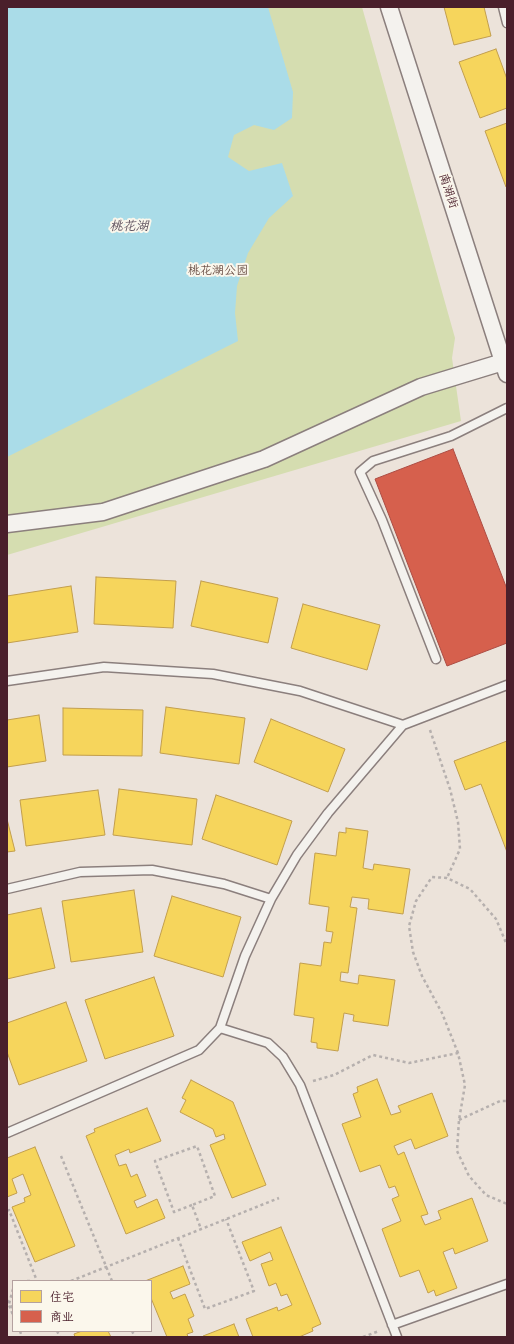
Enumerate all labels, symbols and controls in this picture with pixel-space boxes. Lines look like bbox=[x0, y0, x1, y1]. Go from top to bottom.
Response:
street label: 南湖街 bbox=[436, 172, 460, 210]
water label: 桃花湖 bbox=[110, 219, 148, 235]
park label: 桃花湖公园 bbox=[188, 264, 248, 278]
legend bbox=[12, 1280, 152, 1332]
text: 住宅 bbox=[50, 1290, 74, 1304]
text: 商业 bbox=[50, 1310, 74, 1324]

